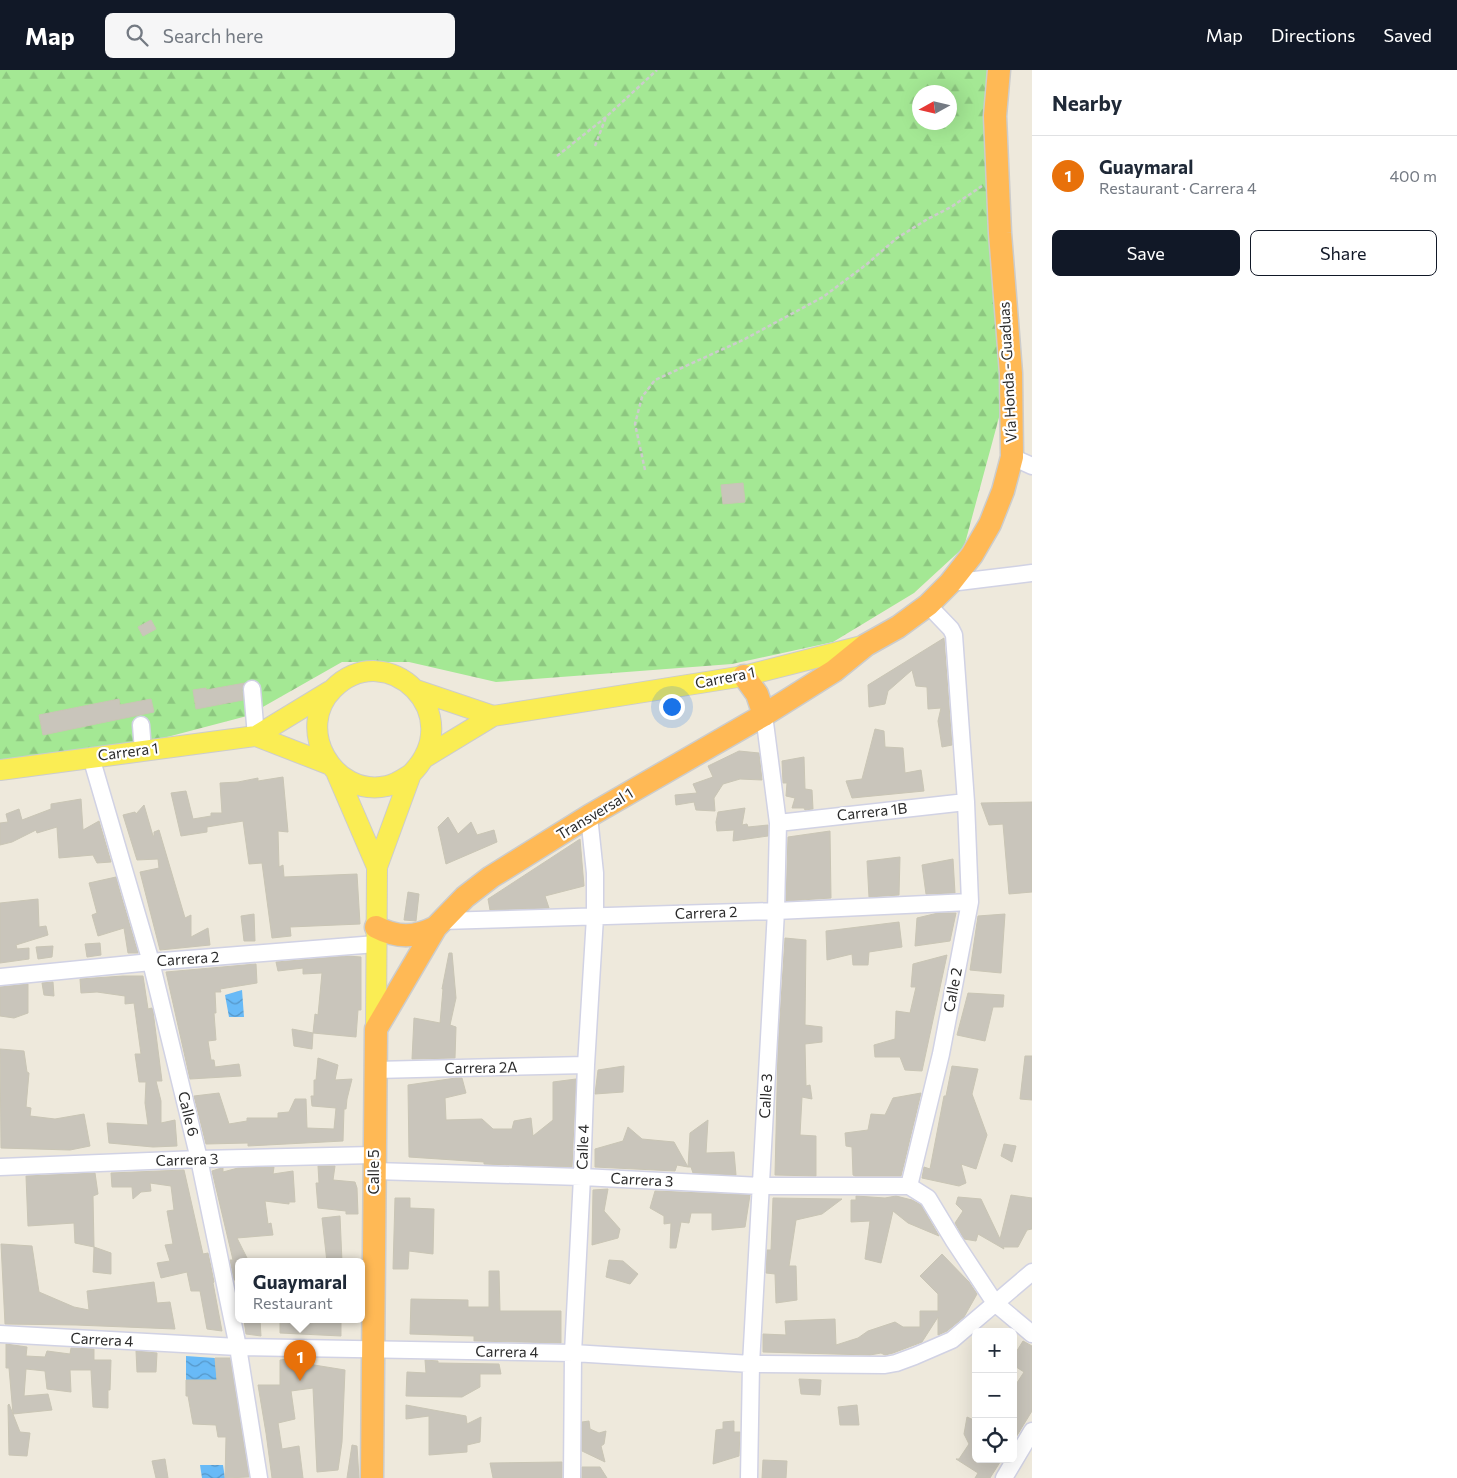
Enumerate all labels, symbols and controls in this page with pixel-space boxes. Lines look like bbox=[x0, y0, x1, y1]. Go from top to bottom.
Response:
search box bbox=[105, 13, 455, 58]
text: Map bbox=[25, 21, 75, 50]
icon: search bbox=[123, 21, 151, 49]
text: Search here bbox=[163, 24, 263, 47]
text: Map bbox=[1206, 24, 1243, 46]
text: Directions bbox=[1271, 24, 1355, 46]
text: Saved bbox=[1383, 24, 1432, 46]
north arrow bbox=[912, 85, 957, 130]
text: Nearby bbox=[1052, 90, 1122, 115]
text: Guaymaral bbox=[1099, 155, 1193, 178]
text: 1 bbox=[1064, 166, 1072, 185]
text: 400 m bbox=[1389, 166, 1437, 185]
text: Restaurant · Carrera 4 bbox=[1099, 178, 1257, 197]
button: Save bbox=[1052, 230, 1240, 276]
button: Share bbox=[1250, 230, 1437, 276]
street label: Vía Honda - Guaduas bbox=[994, 301, 1020, 443]
street label: Carrera 1 bbox=[693, 662, 756, 692]
your location bbox=[659, 694, 685, 720]
street label: Carrera 1 bbox=[97, 738, 159, 764]
street label: Transversal 1 bbox=[553, 783, 636, 843]
street label: Carrera 1B bbox=[836, 798, 908, 824]
street label: Carrera 2 bbox=[674, 902, 738, 922]
street label: Carrera 2 bbox=[156, 947, 220, 969]
street label: Calle 2 bbox=[939, 966, 965, 1014]
street label: Carrera 2A bbox=[444, 1057, 518, 1077]
street label: Calle 3 bbox=[755, 1073, 775, 1119]
street label: Calle 6 bbox=[175, 1089, 203, 1138]
street label: Calle 4 bbox=[572, 1124, 592, 1170]
street label: Carrera 3 bbox=[155, 1149, 219, 1169]
street label: Calle 5 bbox=[364, 1149, 382, 1195]
street label: Carrera 3 bbox=[610, 1168, 674, 1190]
popup bbox=[235, 1258, 365, 1323]
text: Guaymaral bbox=[253, 1270, 347, 1293]
text: Restaurant bbox=[253, 1293, 333, 1312]
street label: Carrera 4 bbox=[70, 1328, 134, 1350]
map controls bbox=[972, 1328, 1017, 1463]
button: + bbox=[972, 1328, 1017, 1373]
pin: 1 bbox=[284, 1340, 316, 1381]
street label: Carrera 4 bbox=[475, 1341, 539, 1361]
button: − bbox=[972, 1373, 1017, 1418]
button: locate bbox=[972, 1418, 1017, 1463]

